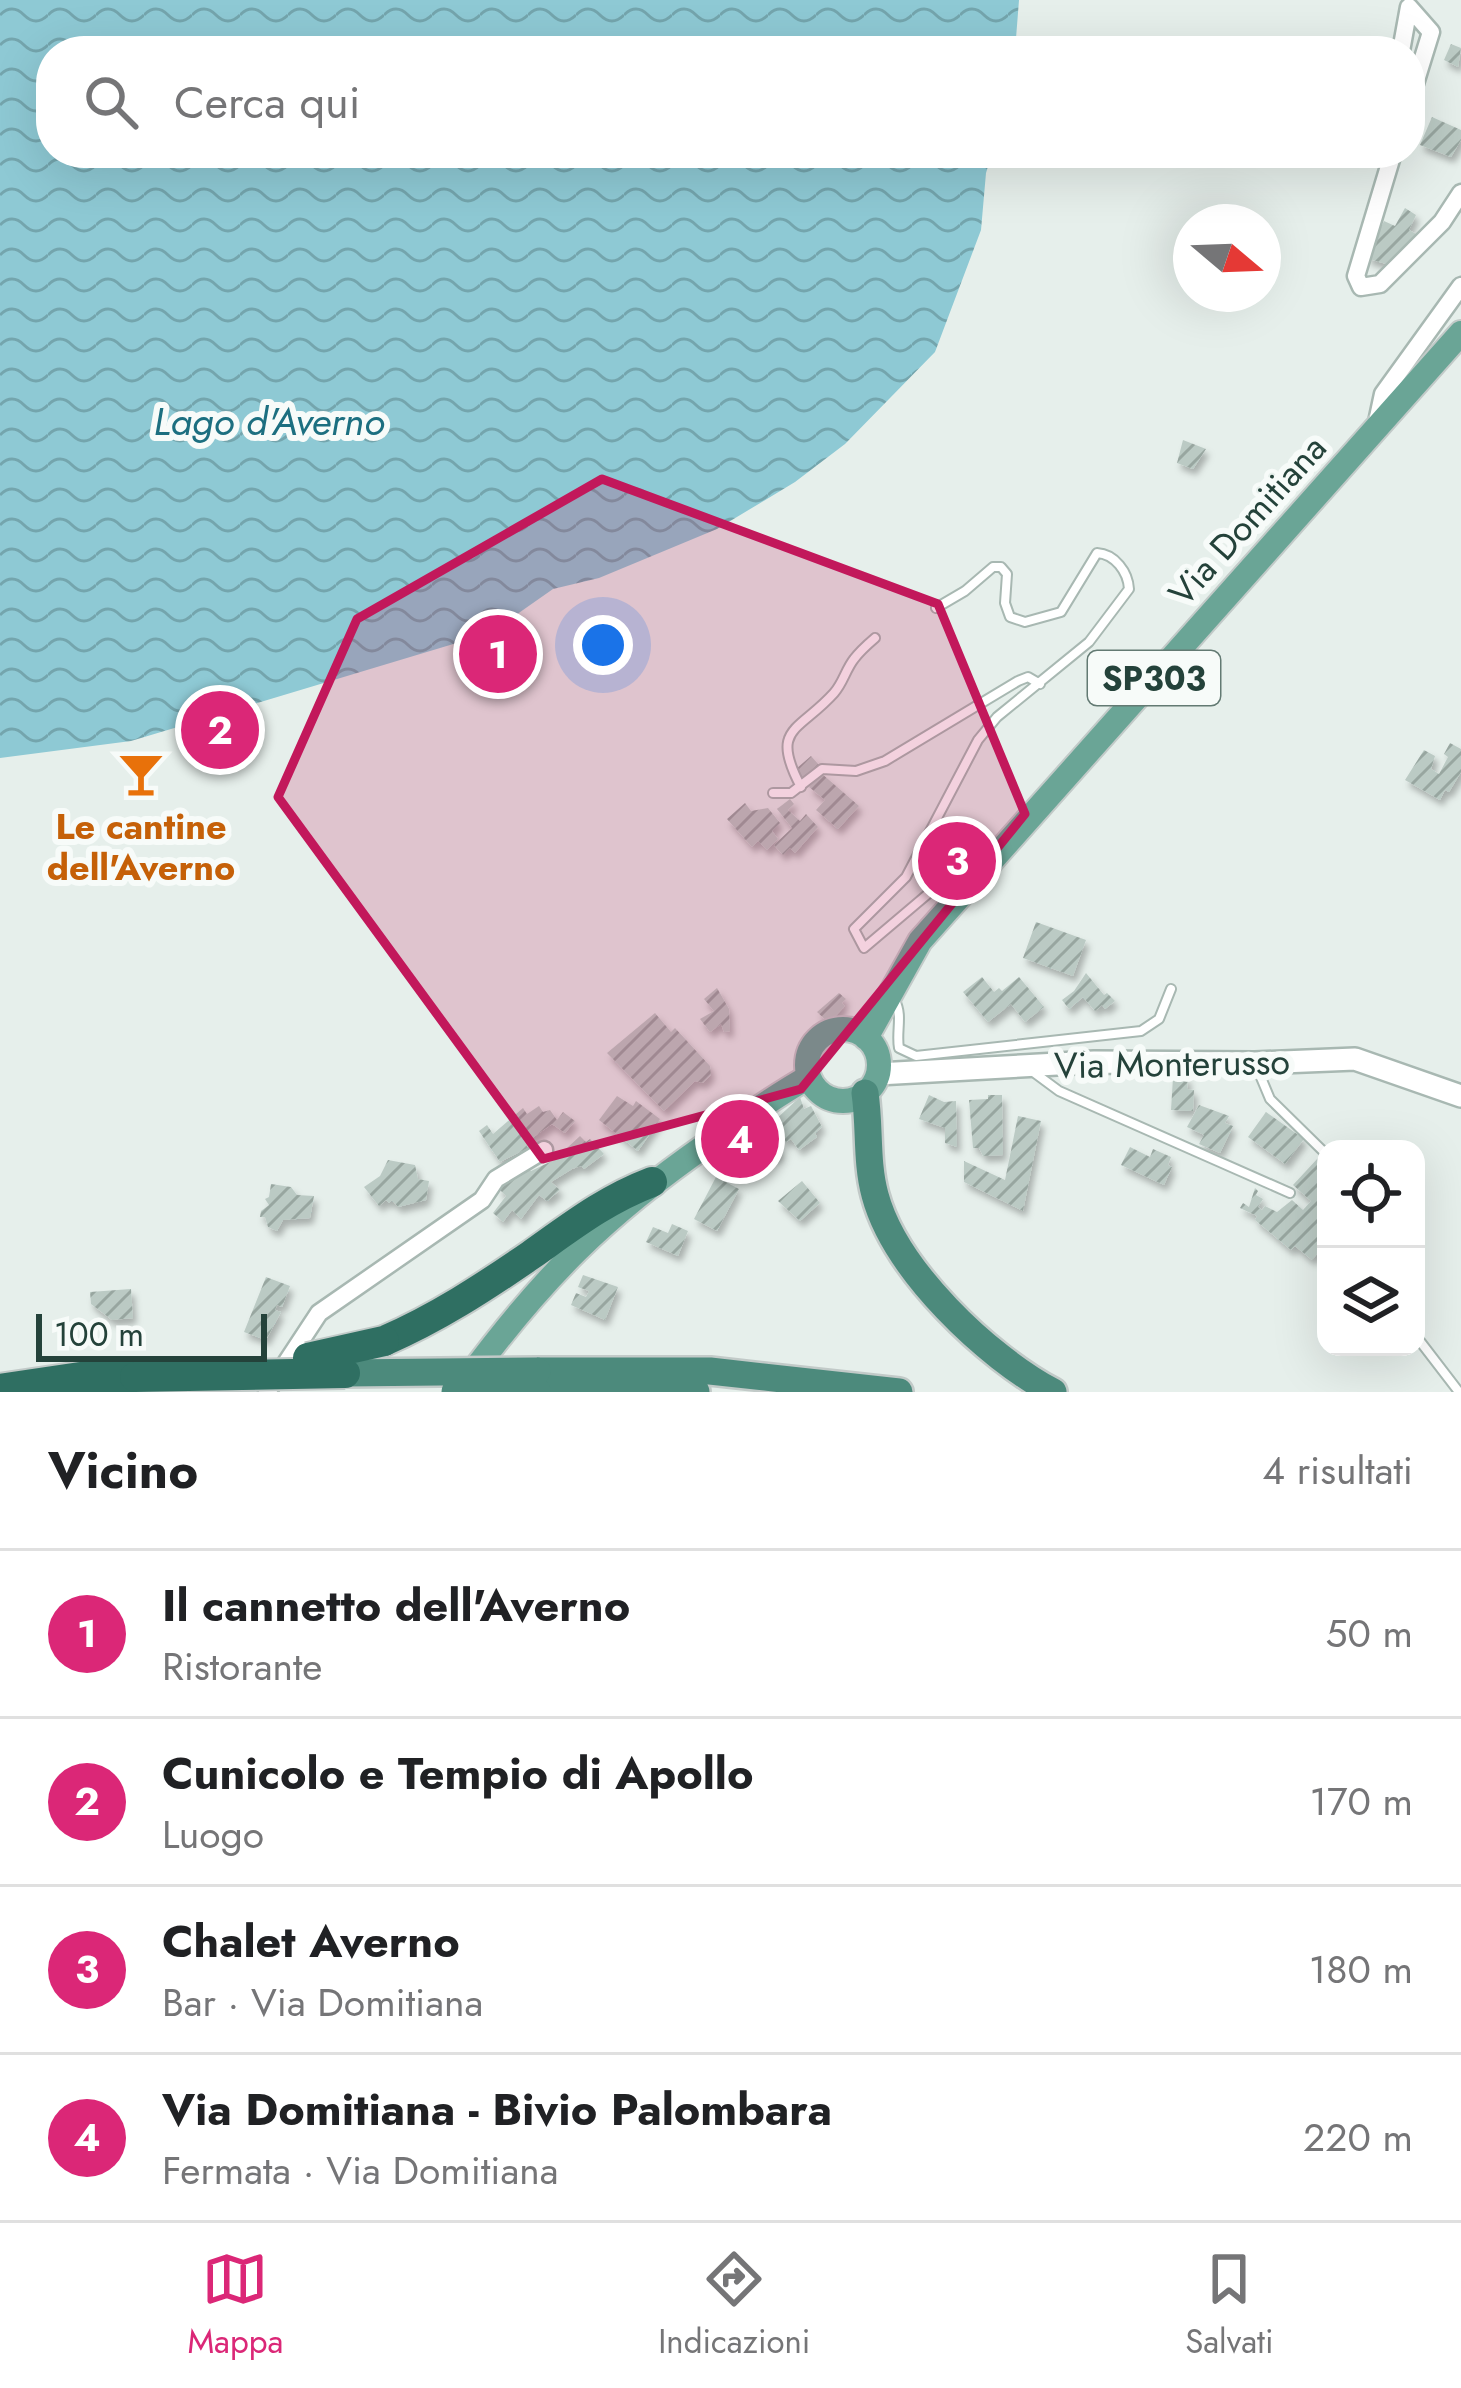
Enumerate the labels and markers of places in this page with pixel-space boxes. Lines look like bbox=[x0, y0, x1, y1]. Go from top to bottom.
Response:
pin: 1 bbox=[459, 609, 537, 699]
pin: 2 bbox=[181, 685, 259, 775]
bar icon: Le cantine dell'Averno bbox=[116, 749, 166, 799]
place label: Le cantine dell'Averno bbox=[47, 800, 235, 893]
pin: 3 bbox=[918, 816, 996, 906]
pin: 4 bbox=[701, 1094, 779, 1184]

